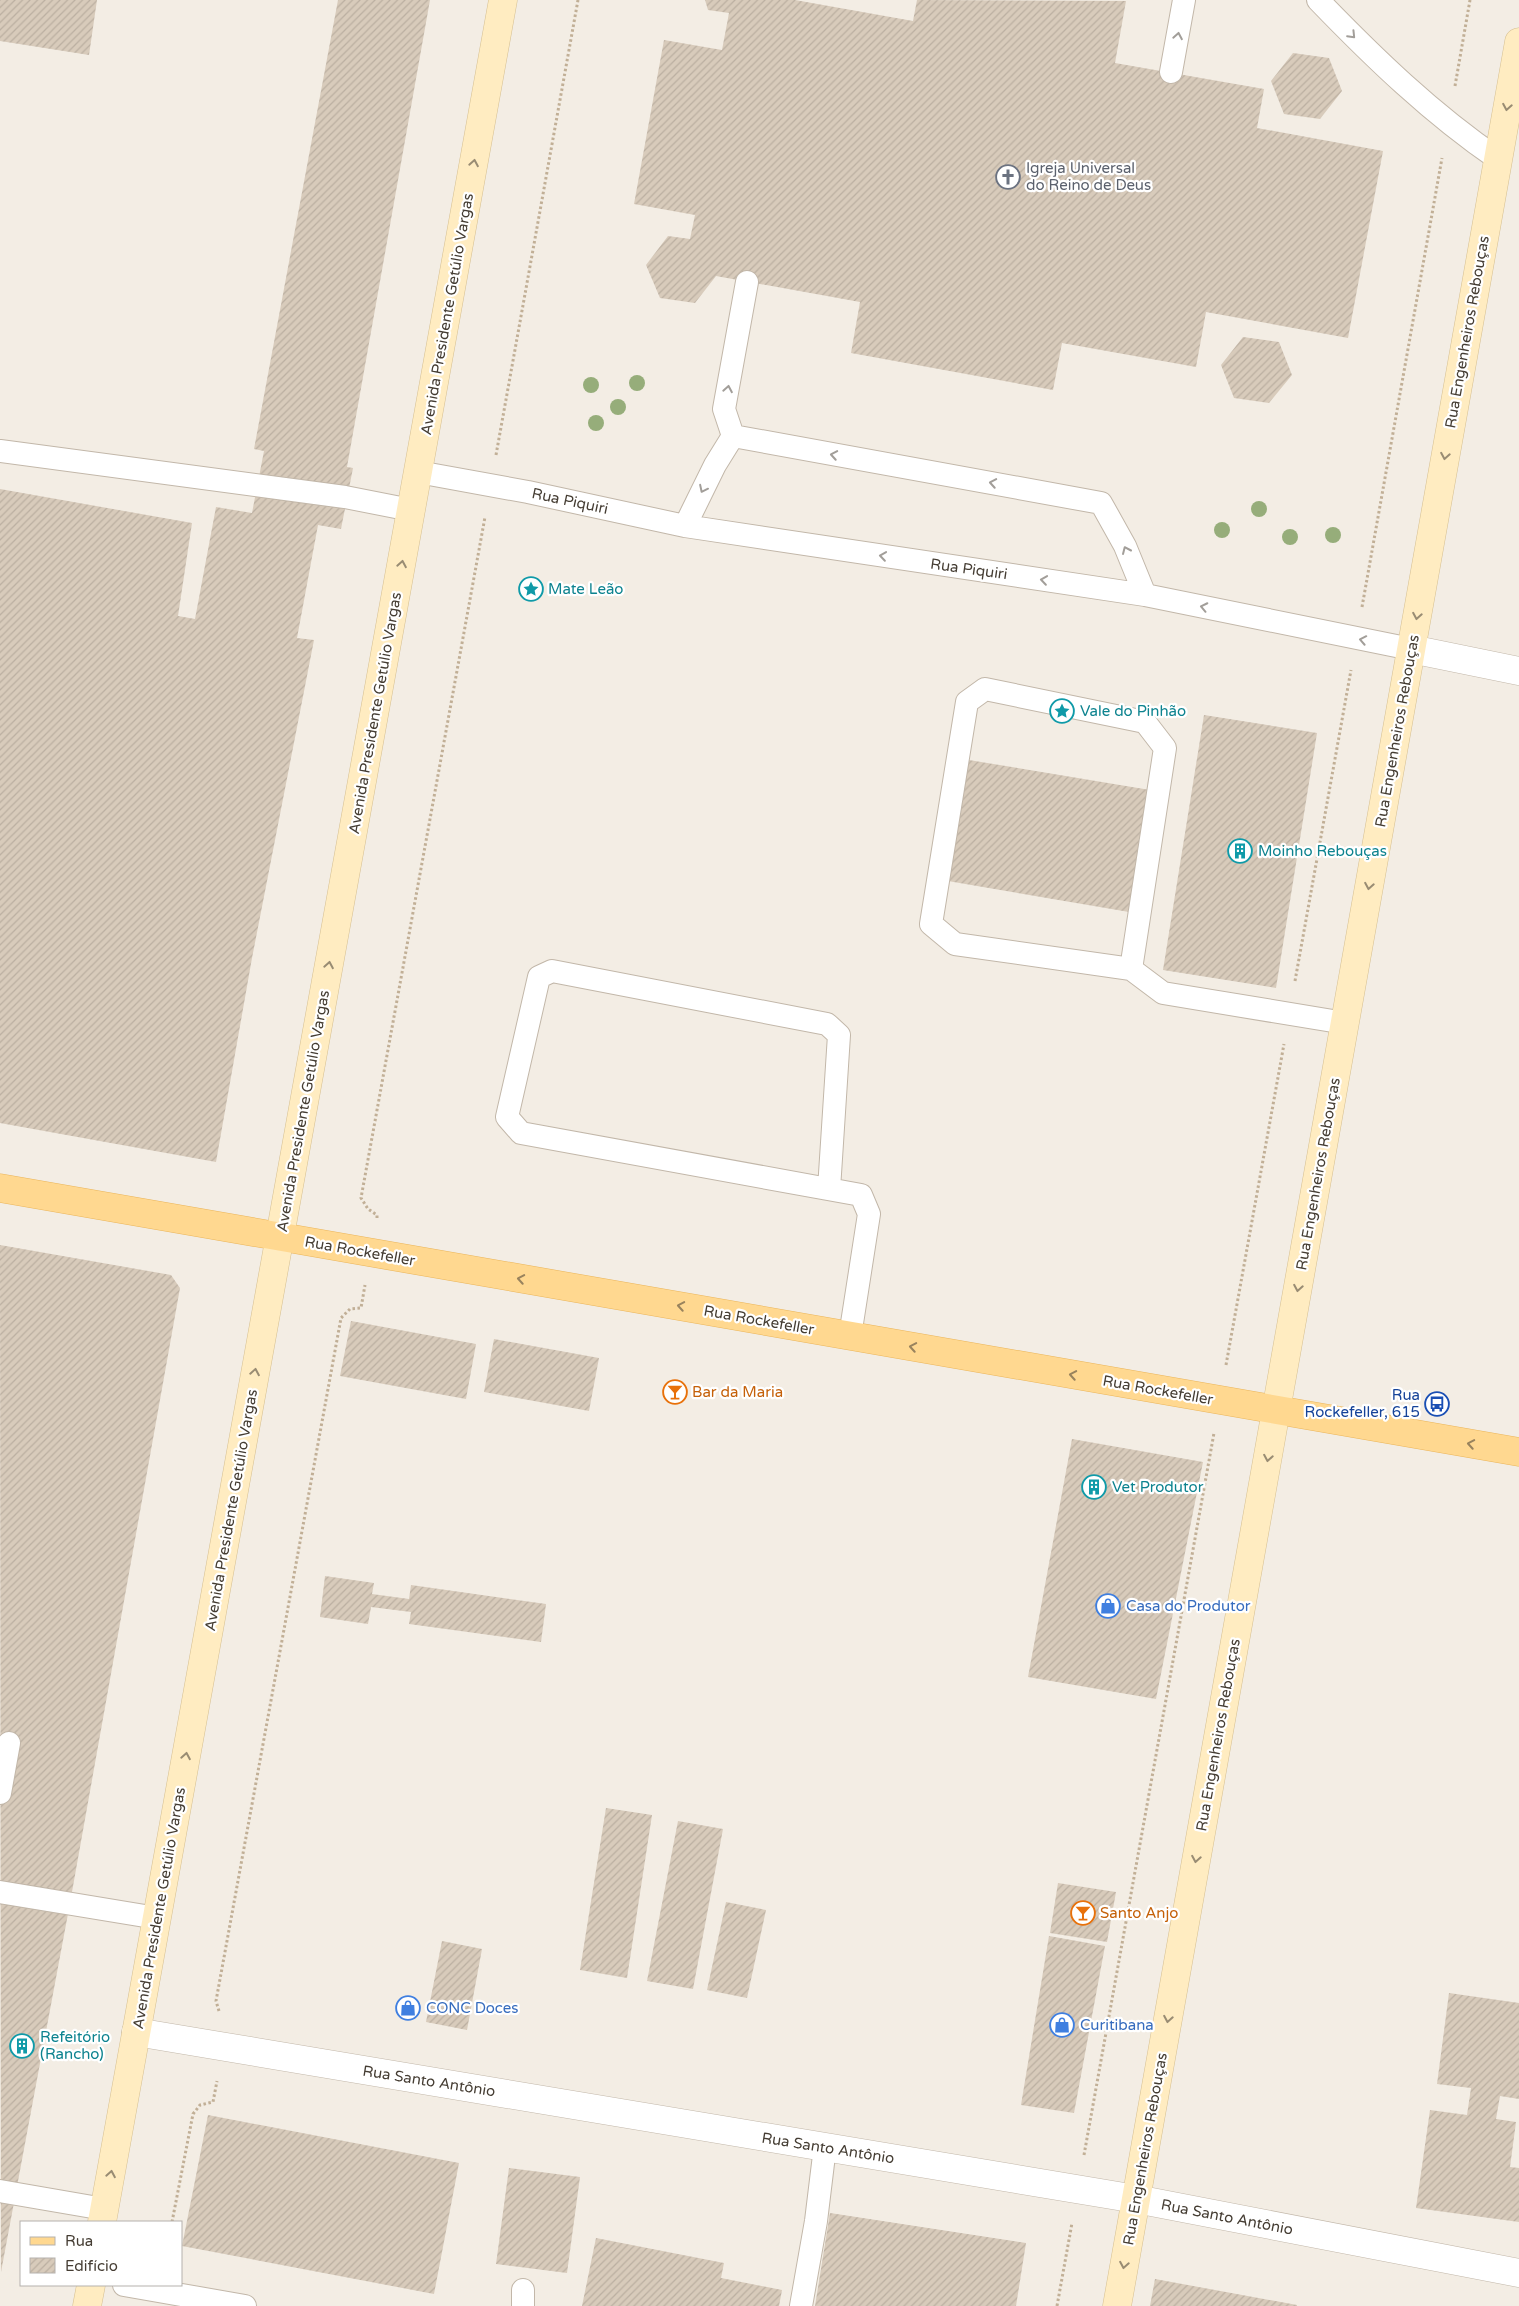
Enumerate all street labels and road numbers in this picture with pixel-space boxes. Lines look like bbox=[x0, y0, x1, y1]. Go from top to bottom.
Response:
street label: Avenida Presidente Getúlio Vargas bbox=[417, 192, 477, 436]
street label: Rua Engenheiros Rebouças bbox=[1441, 234, 1493, 430]
street label: Rua Piquiri bbox=[530, 484, 610, 518]
street label: Rua Piquiri bbox=[929, 555, 1009, 583]
street label: Avenida Presidente Getúlio Vargas bbox=[345, 591, 405, 835]
street label: Rua Engenheiros Rebouças bbox=[1371, 633, 1423, 829]
street label: Avenida Presidente Getúlio Vargas bbox=[273, 989, 333, 1233]
street label: Rua Engenheiros Rebouças bbox=[1292, 1076, 1344, 1272]
street label: Rua Rockefeller bbox=[303, 1232, 417, 1270]
street label: Rua Rockefeller bbox=[702, 1301, 816, 1339]
street label: Rua Rockefeller bbox=[1101, 1371, 1215, 1409]
street label: Avenida Presidente Getúlio Vargas bbox=[201, 1388, 261, 1632]
street label: Rua Engenheiros Rebouças bbox=[1192, 1637, 1244, 1833]
street label: Avenida Presidente Getúlio Vargas bbox=[129, 1786, 189, 2030]
street label: Rua Engenheiros Rebouças bbox=[1119, 2051, 1171, 2247]
street label: Rua Santo Antônio bbox=[361, 2062, 497, 2100]
street label: Rua Santo Antônio bbox=[760, 2129, 896, 2167]
street label: Rua Santo Antônio bbox=[1159, 2195, 1295, 2239]

